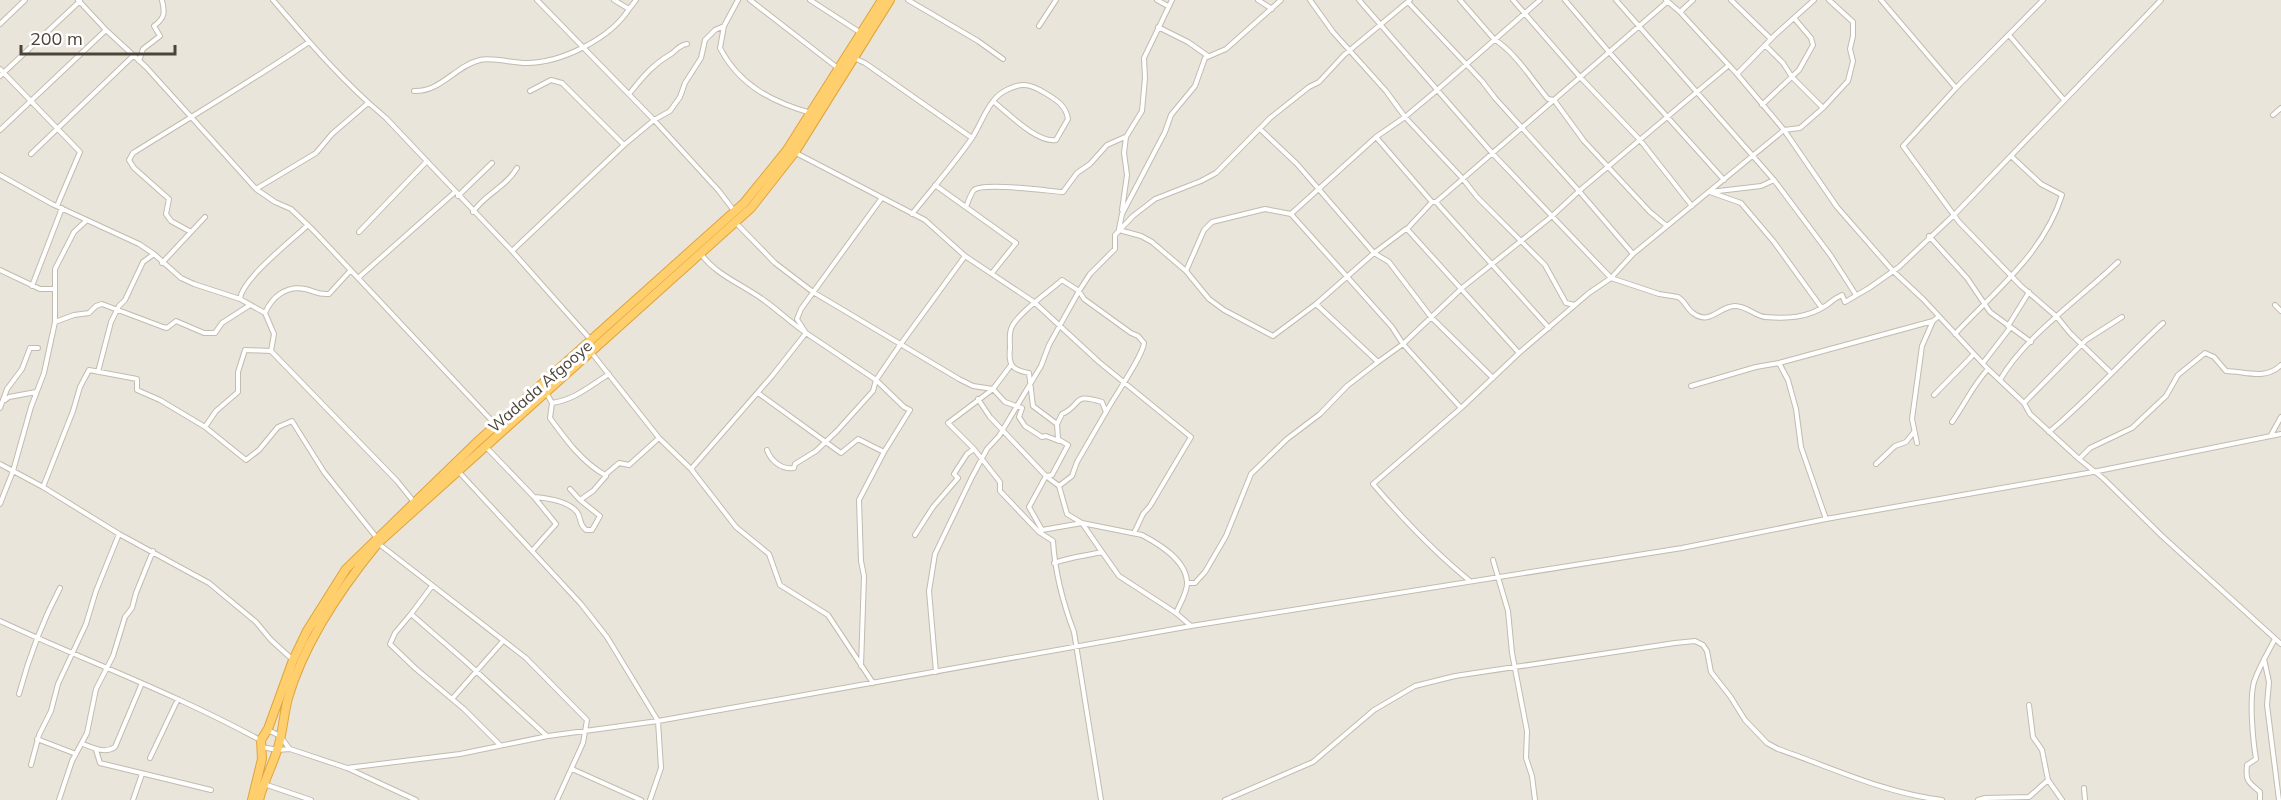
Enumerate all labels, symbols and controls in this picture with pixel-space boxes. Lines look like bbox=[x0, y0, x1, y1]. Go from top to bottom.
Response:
scale bar bbox=[21, 18, 176, 56]
text: 200 m bbox=[30, 27, 83, 50]
street label: Wadada Afgooye bbox=[484, 336, 596, 436]

